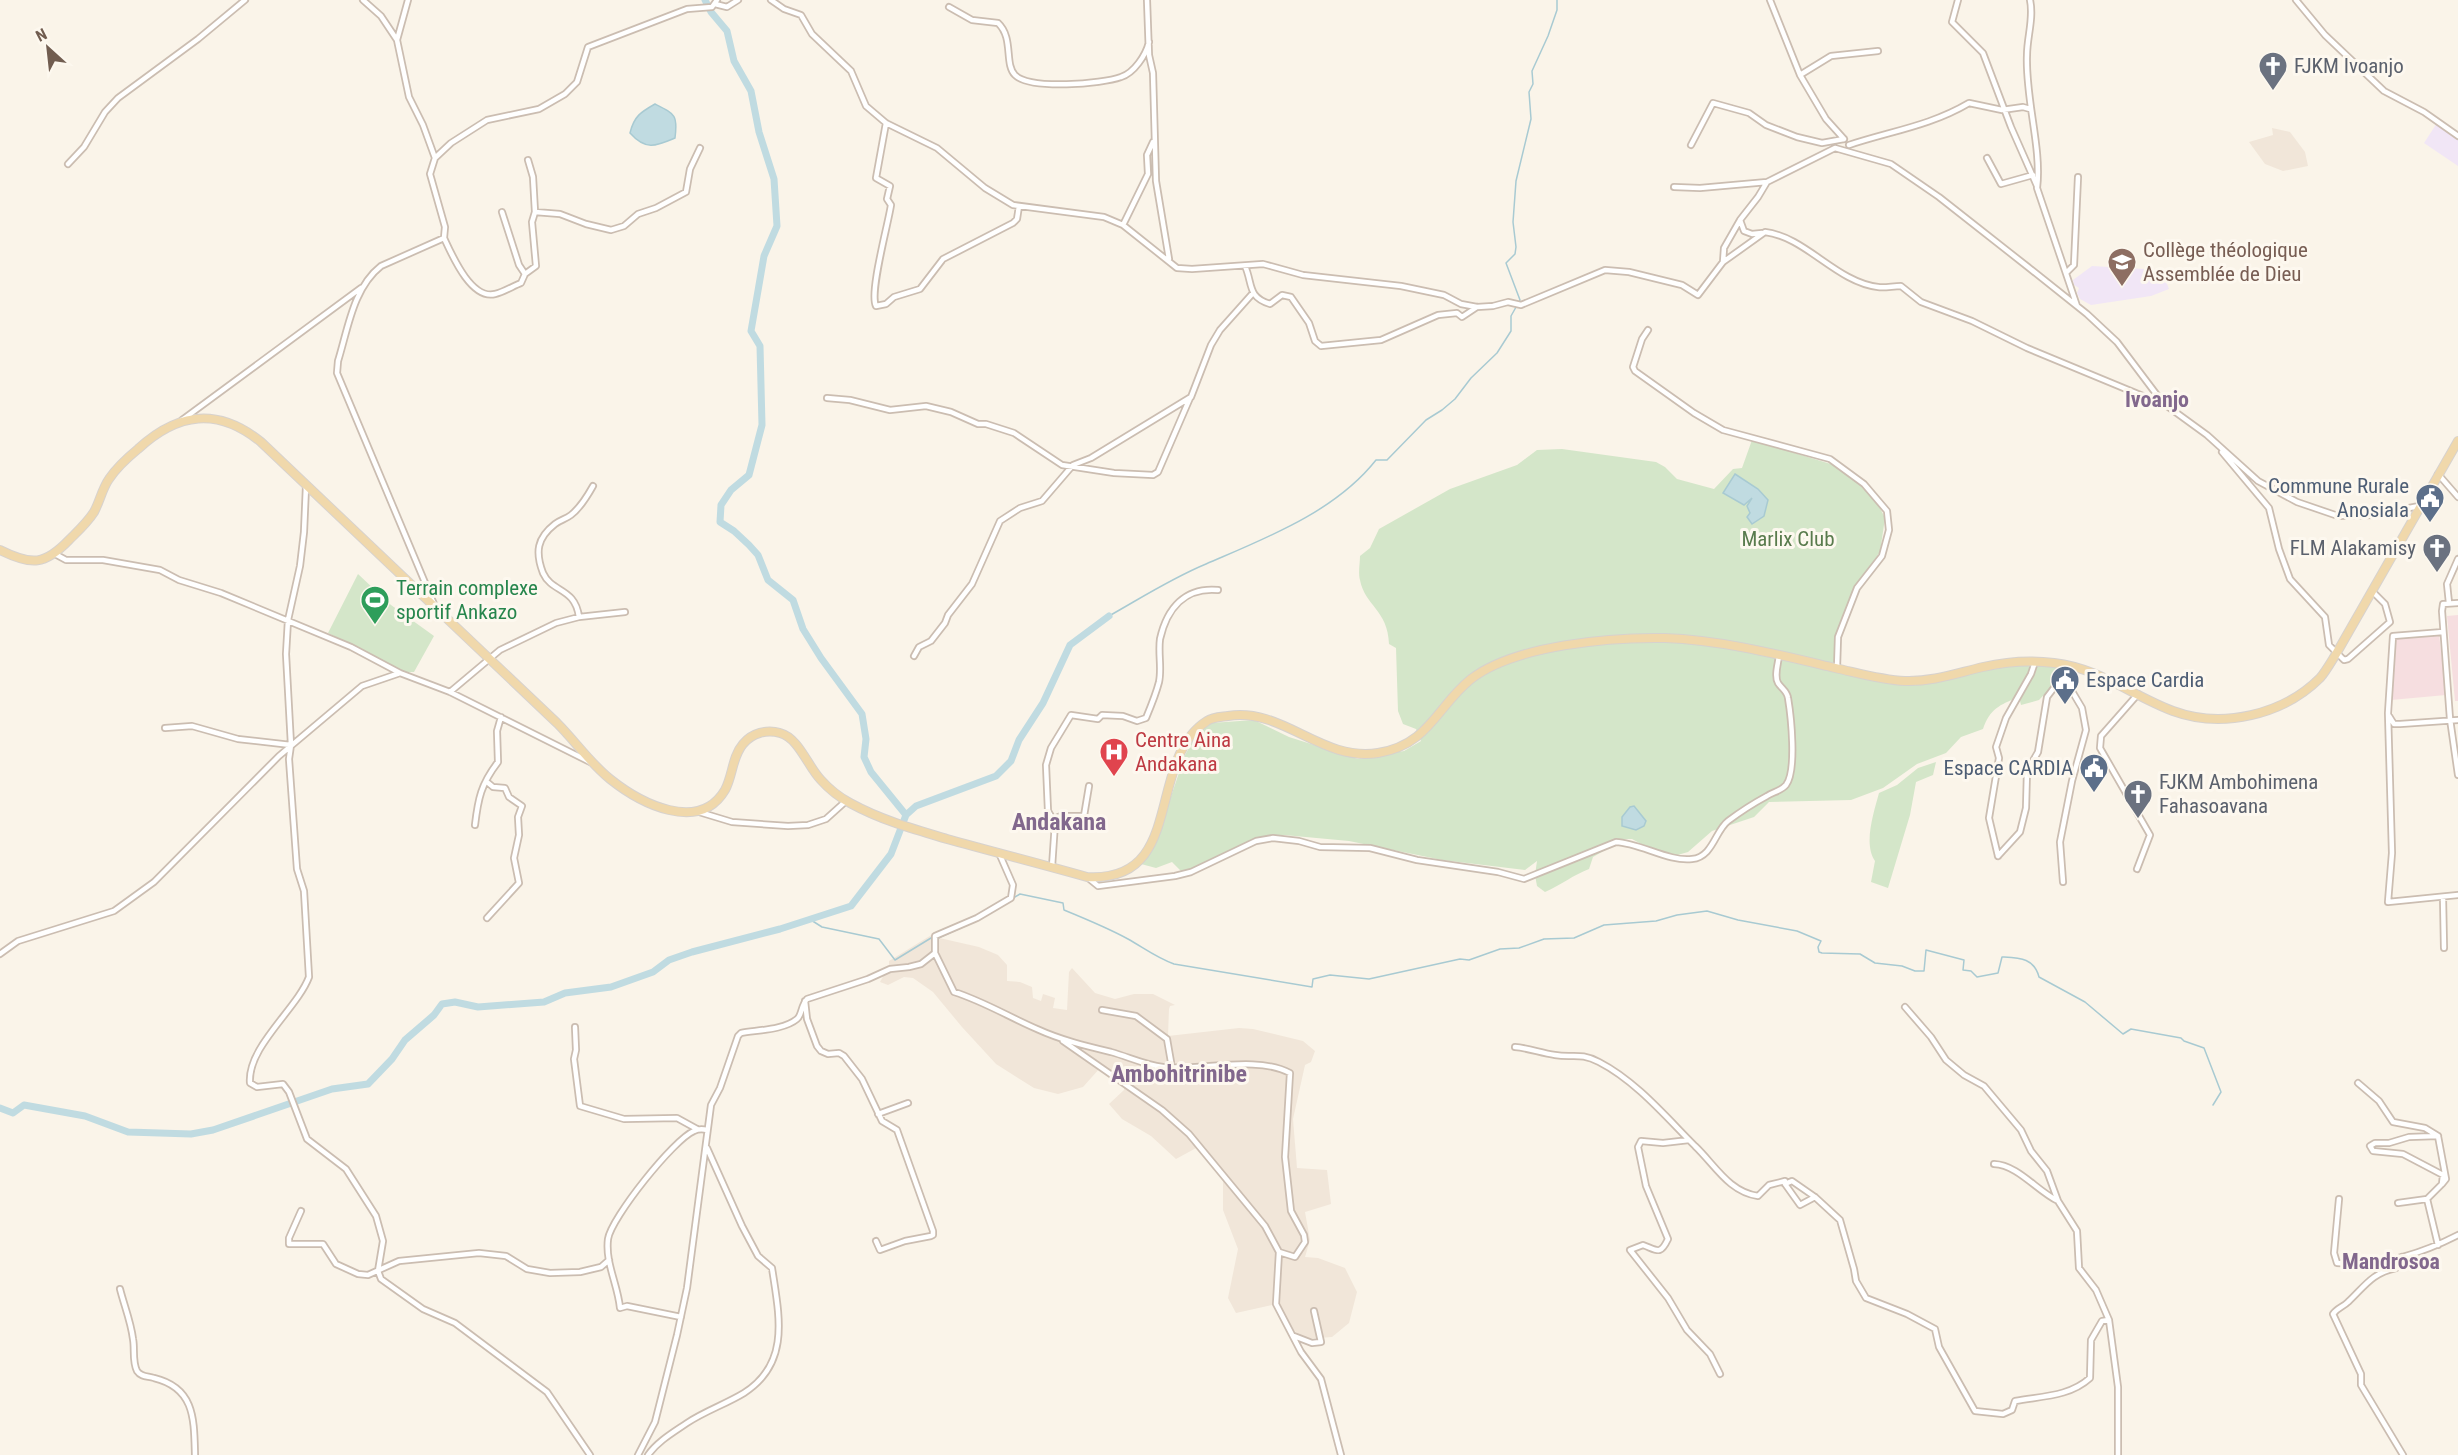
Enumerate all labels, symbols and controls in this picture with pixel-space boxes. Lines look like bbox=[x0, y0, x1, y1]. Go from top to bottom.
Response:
north arrow bbox=[18, 18, 78, 78]
text: N bbox=[33, 24, 50, 46]
church icon: FJKM Ivoanjo bbox=[2257, 50, 2289, 92]
place label: FJKM Ivoanjo bbox=[2294, 54, 2404, 78]
place label: Collège théologique Assemblée de Dieu bbox=[2143, 238, 2308, 286]
school or university icon: Collège théologique Assemblée de Dieu bbox=[2106, 246, 2138, 288]
district label: Ivoanjo bbox=[2125, 387, 2189, 412]
place label: Commune Rurale Anosiala bbox=[2268, 474, 2409, 522]
public building icon: Commune Rurale Anosiala bbox=[2414, 482, 2446, 524]
park label: Marlix Club bbox=[1741, 527, 1835, 551]
church icon: FLM Alakamisy bbox=[2421, 532, 2453, 574]
place label: FLM Alakamisy bbox=[2290, 536, 2416, 560]
place label: Terrain complexe sportif Ankazo bbox=[396, 576, 538, 624]
sports icon: Terrain complexe sportif Ankazo bbox=[359, 584, 391, 626]
public building icon: Espace Cardia bbox=[2049, 664, 2081, 706]
place label: Espace Cardia bbox=[2086, 668, 2204, 692]
place label: Centre Aina Andakana bbox=[1135, 728, 1231, 776]
hospital icon: Centre Aina Andakana bbox=[1098, 736, 1130, 778]
public building icon: Espace CARDIA bbox=[2078, 752, 2110, 794]
place label: Espace CARDIA bbox=[1944, 756, 2073, 780]
place label: FJKM Ambohimena Fahasoavana bbox=[2159, 770, 2318, 818]
church icon: FJKM Ambohimena Fahasoavana bbox=[2122, 778, 2154, 820]
district label: Andakana bbox=[1012, 808, 1106, 836]
district label: Ambohitrinibe bbox=[1111, 1060, 1247, 1088]
district label: Mandrosoa bbox=[2342, 1249, 2440, 1274]

